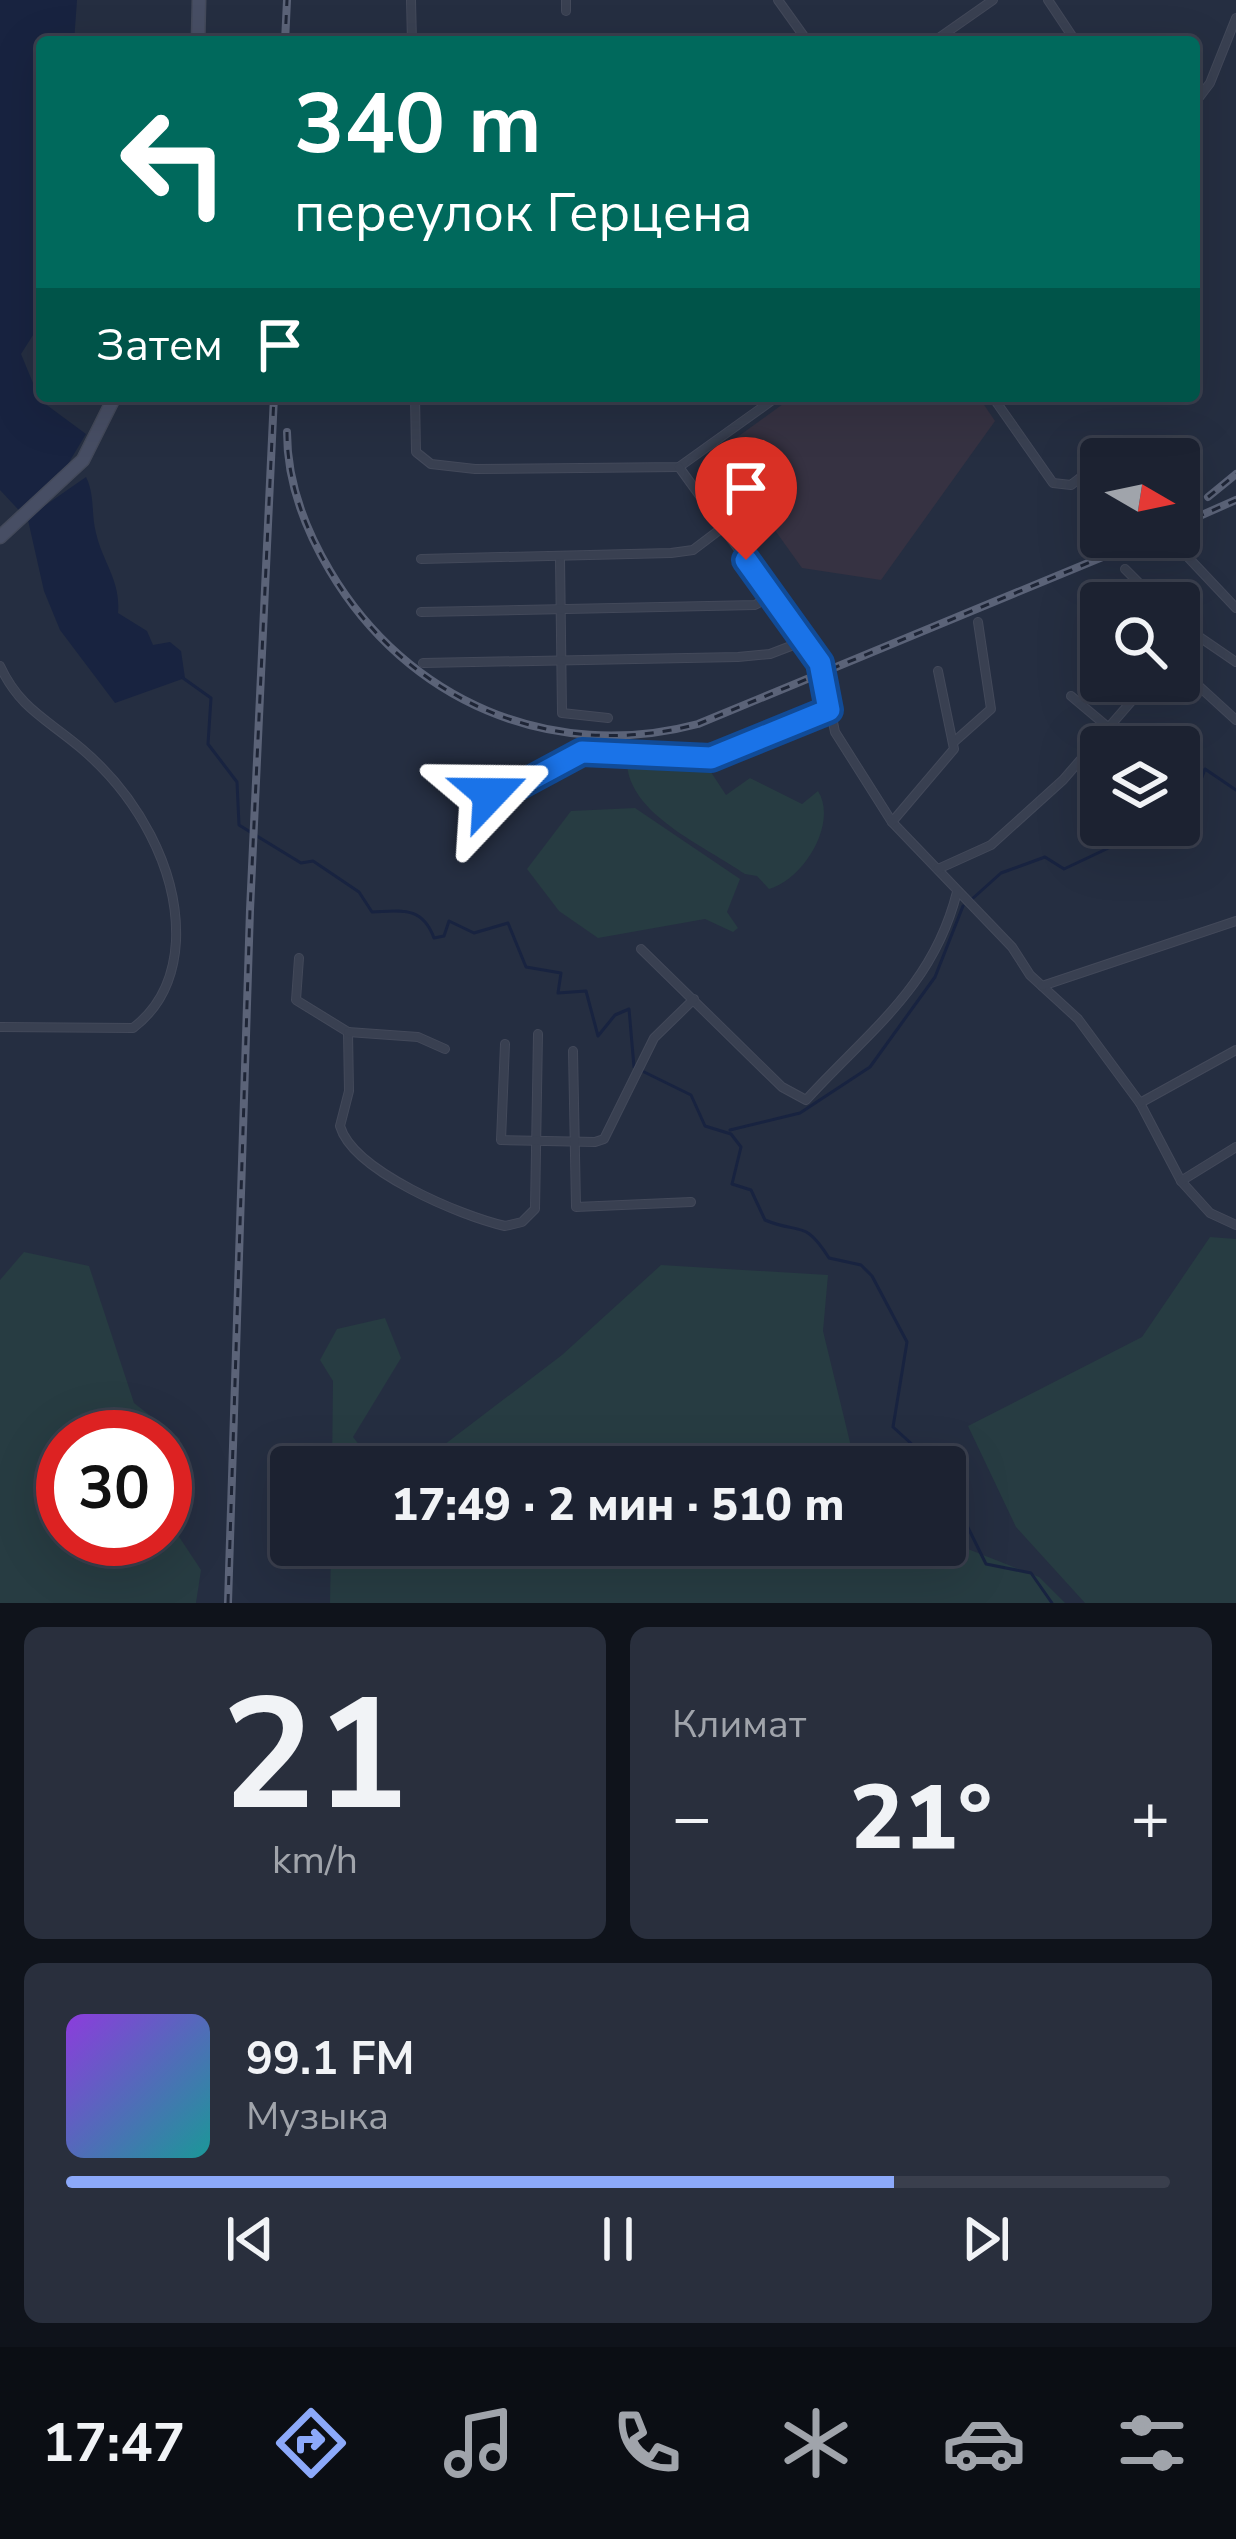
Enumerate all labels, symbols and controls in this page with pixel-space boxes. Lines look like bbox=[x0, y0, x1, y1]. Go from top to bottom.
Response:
text: 340 m bbox=[294, 67, 542, 182]
icon: left bbox=[96, 84, 252, 240]
text: переулок Герцена bbox=[294, 176, 753, 250]
icon: arrive bbox=[247, 312, 313, 378]
text: Затем bbox=[96, 315, 223, 376]
pin bbox=[695, 437, 797, 560]
north arrow bbox=[1080, 438, 1200, 558]
map controls bbox=[1080, 438, 1200, 846]
icon: arrive bbox=[713, 455, 779, 521]
button: search bbox=[1080, 582, 1200, 702]
button: layers bbox=[1080, 726, 1200, 846]
position arrow bbox=[427, 731, 553, 857]
speed limit sign: 30 bbox=[36, 1410, 192, 1566]
text: 17:49 · 2 мин · 510 m bbox=[391, 1475, 845, 1536]
text: 21 bbox=[221, 1649, 409, 1862]
text: Климат bbox=[672, 1698, 806, 1751]
text: 21° bbox=[850, 1757, 992, 1880]
text: − bbox=[672, 1773, 712, 1863]
text: + bbox=[1130, 1773, 1170, 1863]
text: km/h bbox=[272, 1834, 358, 1887]
text: 99.1 FM bbox=[246, 2029, 415, 2090]
text: Музыка bbox=[246, 2090, 389, 2143]
icon: previous bbox=[217, 2206, 283, 2272]
icon: pause bbox=[585, 2206, 651, 2272]
icon: next bbox=[953, 2206, 1019, 2272]
icon: directions bbox=[269, 2401, 353, 2485]
icon: music bbox=[437, 2401, 521, 2485]
icon: phone bbox=[605, 2401, 689, 2485]
icon: climate bbox=[774, 2401, 858, 2485]
icon: car bbox=[942, 2401, 1026, 2485]
icon: filters bbox=[1110, 2401, 1194, 2485]
text: 17:47 bbox=[42, 2406, 185, 2480]

